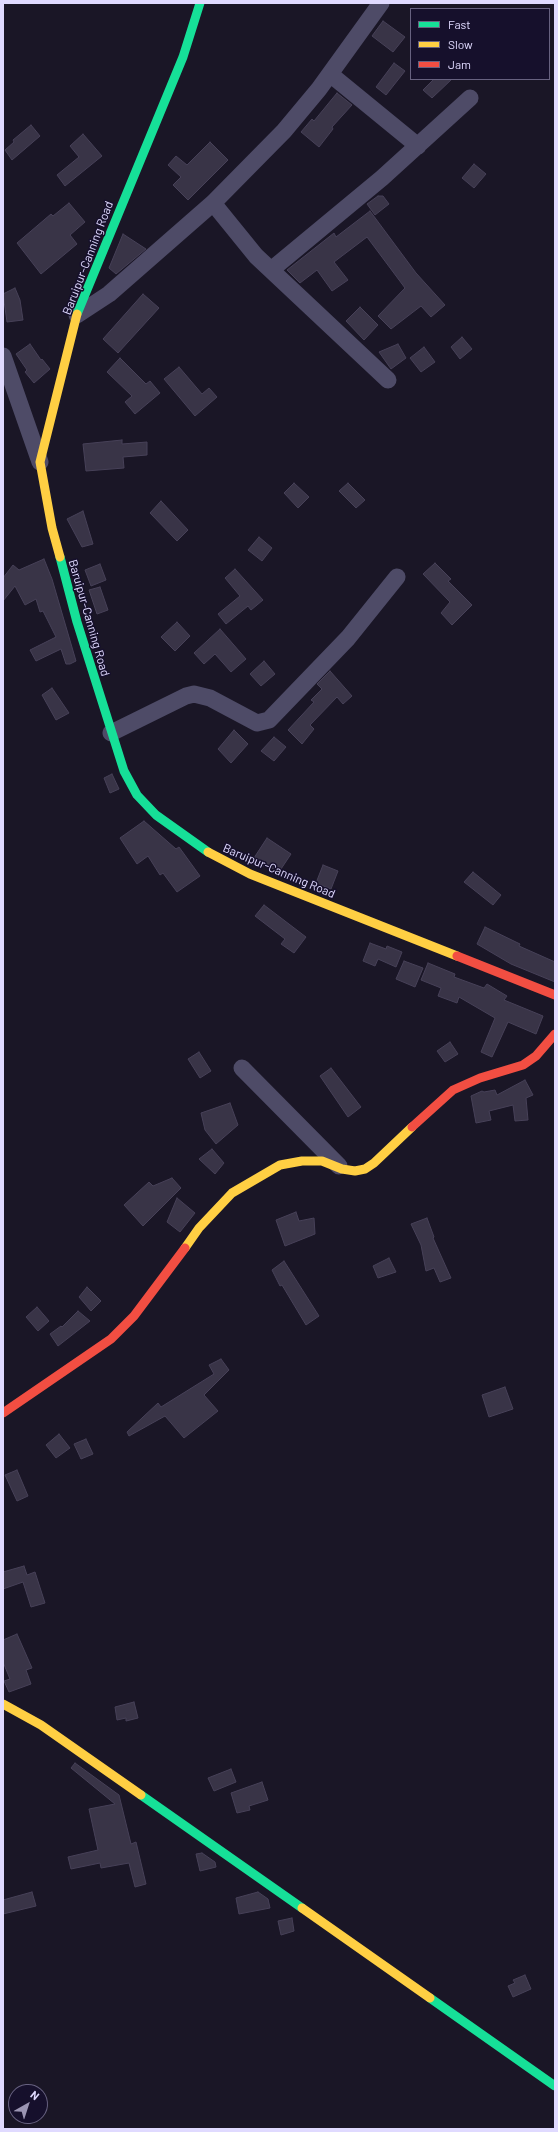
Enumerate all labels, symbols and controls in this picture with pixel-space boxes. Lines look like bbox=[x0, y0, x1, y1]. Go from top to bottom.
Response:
legend bbox=[410, 8, 550, 80]
text: Fast bbox=[448, 17, 471, 31]
text: Slow bbox=[448, 37, 473, 51]
text: Jam bbox=[448, 57, 471, 71]
street label: Baruipur-Canning Road bbox=[60, 199, 116, 317]
street label: Baruipur-Canning Road bbox=[65, 558, 113, 678]
street label: Baruipur-Canning Road bbox=[221, 841, 337, 901]
north arrow bbox=[8, 2084, 48, 2124]
text: N bbox=[28, 2088, 42, 2102]

